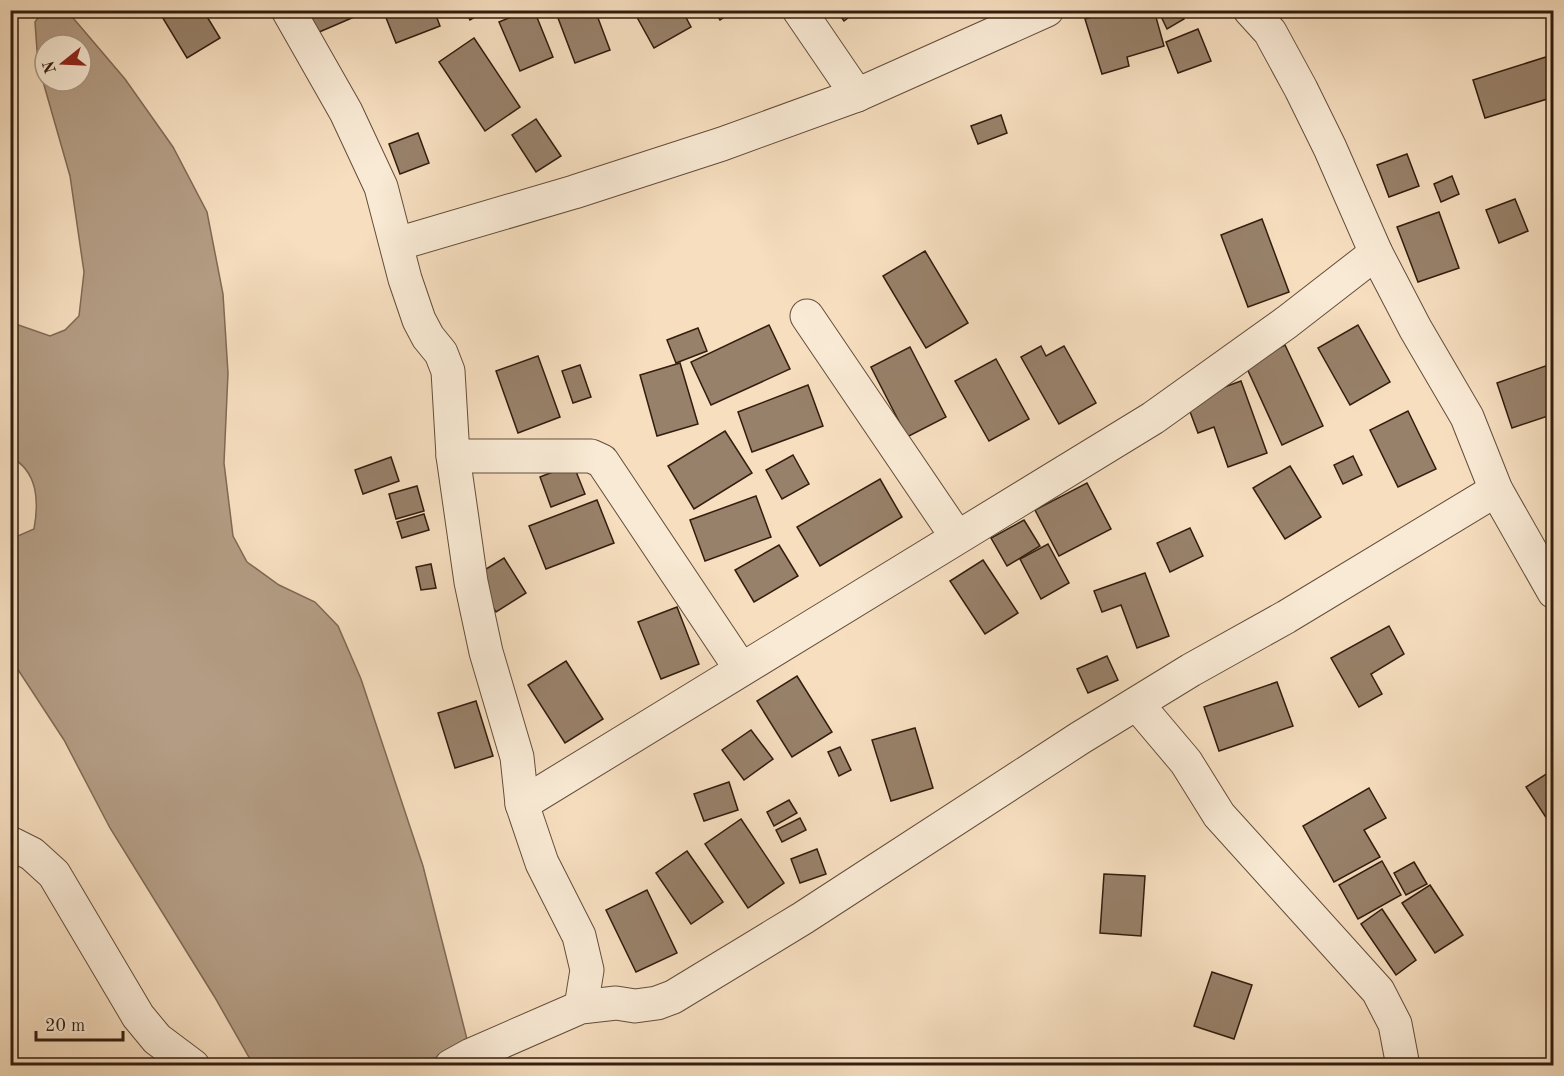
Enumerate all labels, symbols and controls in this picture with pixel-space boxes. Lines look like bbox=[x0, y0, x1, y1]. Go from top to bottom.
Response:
north arrow bbox=[33, 33, 93, 93]
text: N bbox=[41, 58, 60, 75]
scale bar bbox=[36, 1004, 123, 1042]
text: 20 m bbox=[45, 1017, 85, 1035]

